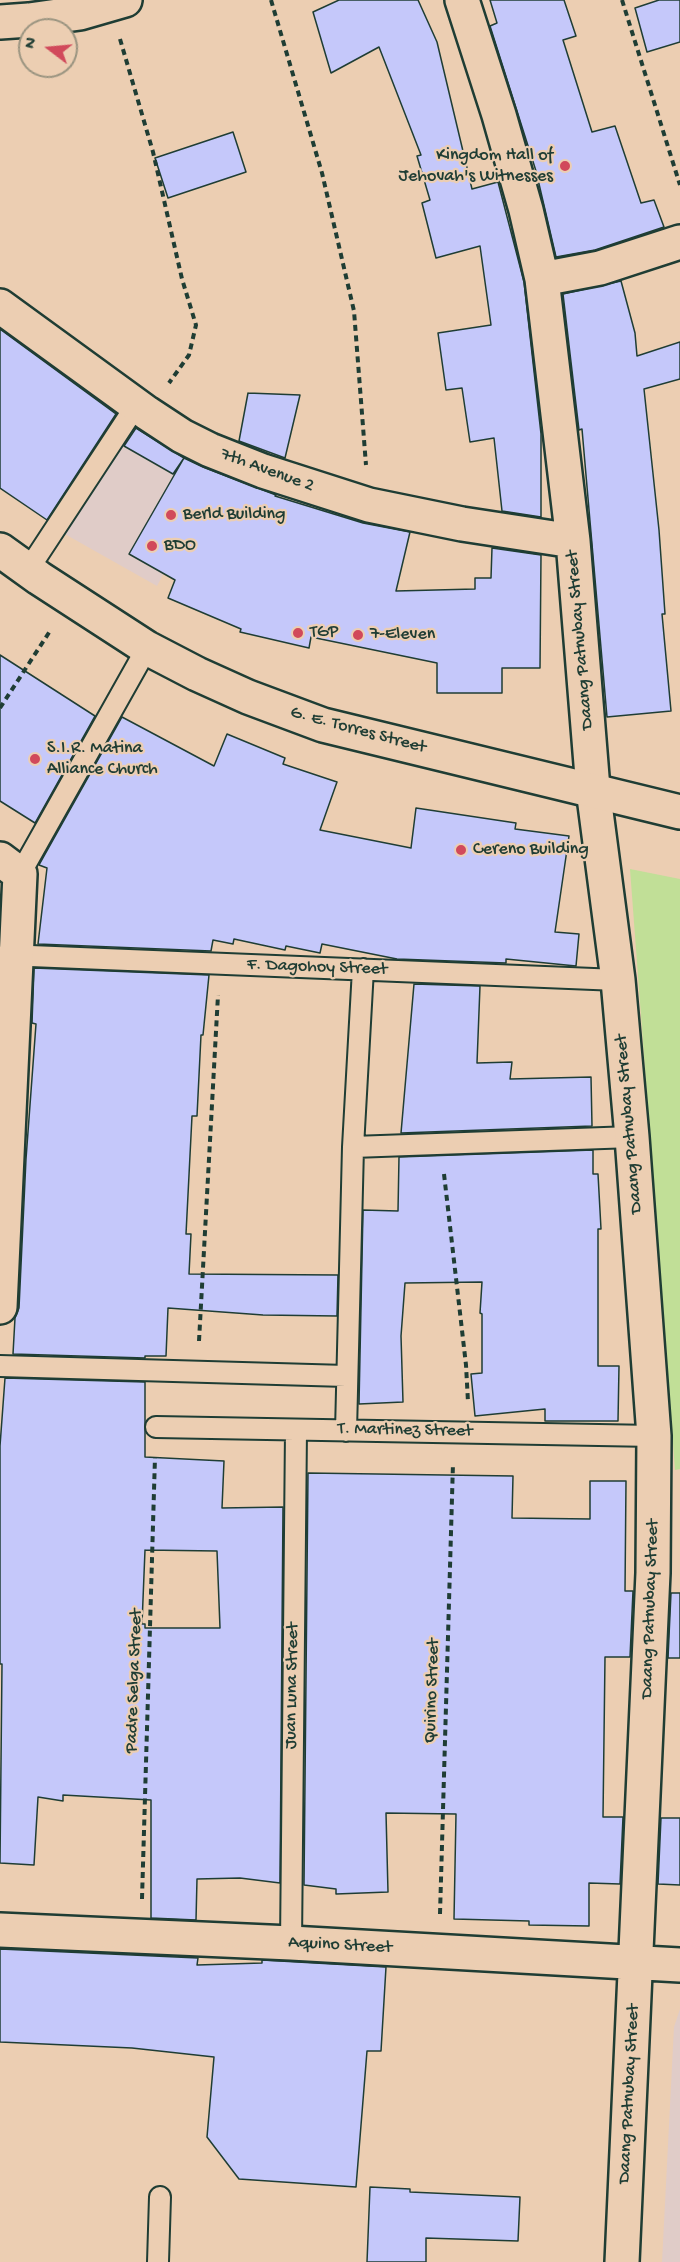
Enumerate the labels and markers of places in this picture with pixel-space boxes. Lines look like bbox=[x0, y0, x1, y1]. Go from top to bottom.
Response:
place label: Kingdom Hall of Jehovah's Witnesses bbox=[399, 145, 553, 188]
marker: Kingdom Hall of Jehovah's Witnesses bbox=[558, 159, 572, 173]
place label: Berld Building bbox=[183, 504, 285, 526]
marker: Berld Building bbox=[164, 508, 178, 522]
place label: BDO bbox=[164, 535, 196, 557]
marker: BDO bbox=[145, 539, 159, 553]
place label: TGP bbox=[310, 622, 338, 644]
place label: 7-Eleven bbox=[370, 624, 435, 646]
marker: TGP bbox=[291, 626, 305, 640]
marker: 7-Eleven bbox=[351, 628, 365, 642]
place label: S.I.R. Matina Alliance Church bbox=[47, 738, 158, 780]
marker: S.I.R. Matina Alliance Church bbox=[28, 752, 42, 766]
place label: Cereno Building bbox=[473, 839, 589, 861]
marker: Cereno Building bbox=[454, 843, 468, 857]

